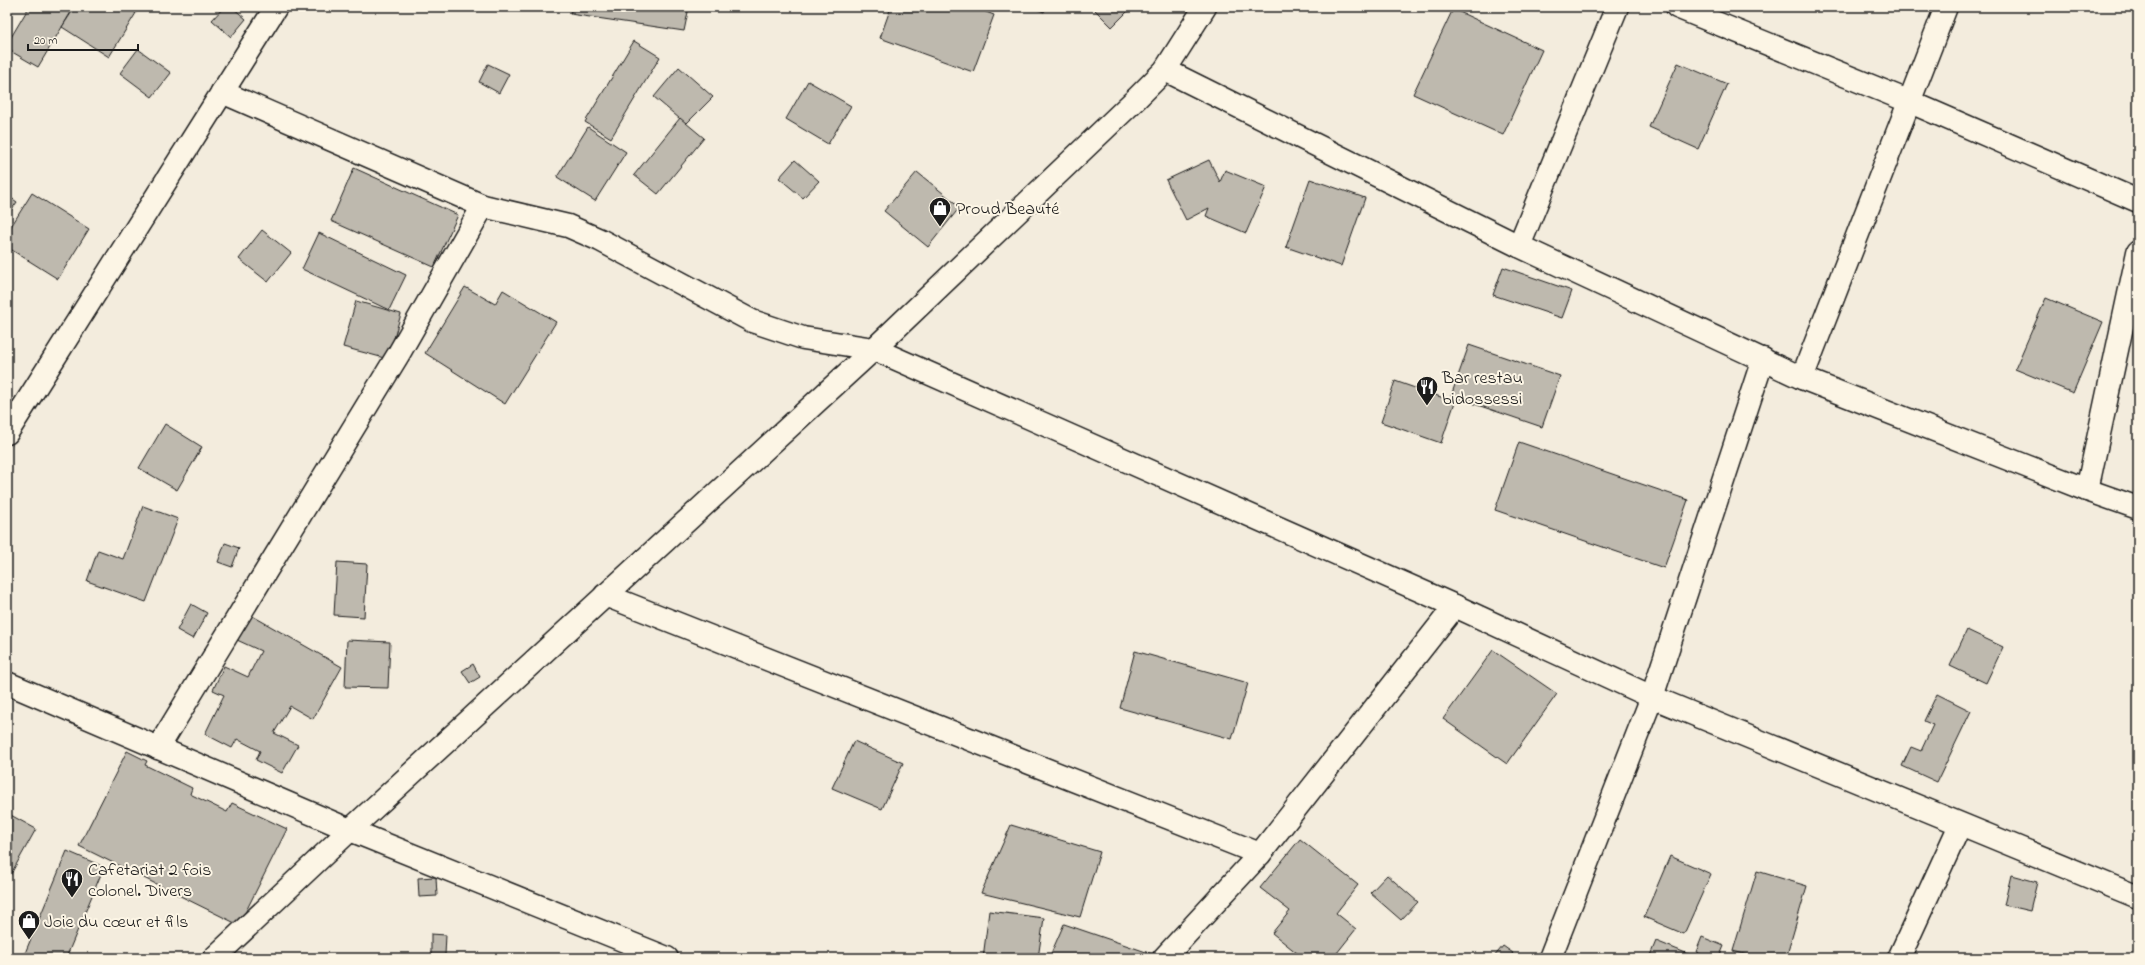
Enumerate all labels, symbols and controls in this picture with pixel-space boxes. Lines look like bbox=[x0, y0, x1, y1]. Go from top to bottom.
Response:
scale bar bbox=[28, 26, 138, 52]
text: 20 m bbox=[34, 32, 57, 50]
shop icon: Proud Beauté bbox=[927, 195, 953, 228]
place label: Proud Beauté bbox=[956, 197, 1060, 223]
place label: Bar restau bidossessi bbox=[1441, 366, 1523, 413]
restaurant icon: Bar restau bidossessi bbox=[1414, 374, 1440, 407]
place label: Cafetariat 2 fois colonel. Divers bbox=[88, 858, 211, 905]
restaurant icon: Cafetariat 2 fois colonel. Divers bbox=[59, 866, 85, 899]
shop icon: Joie du cœur et fils bbox=[16, 908, 42, 941]
place label: Joie du cœur et fils bbox=[44, 910, 189, 936]

